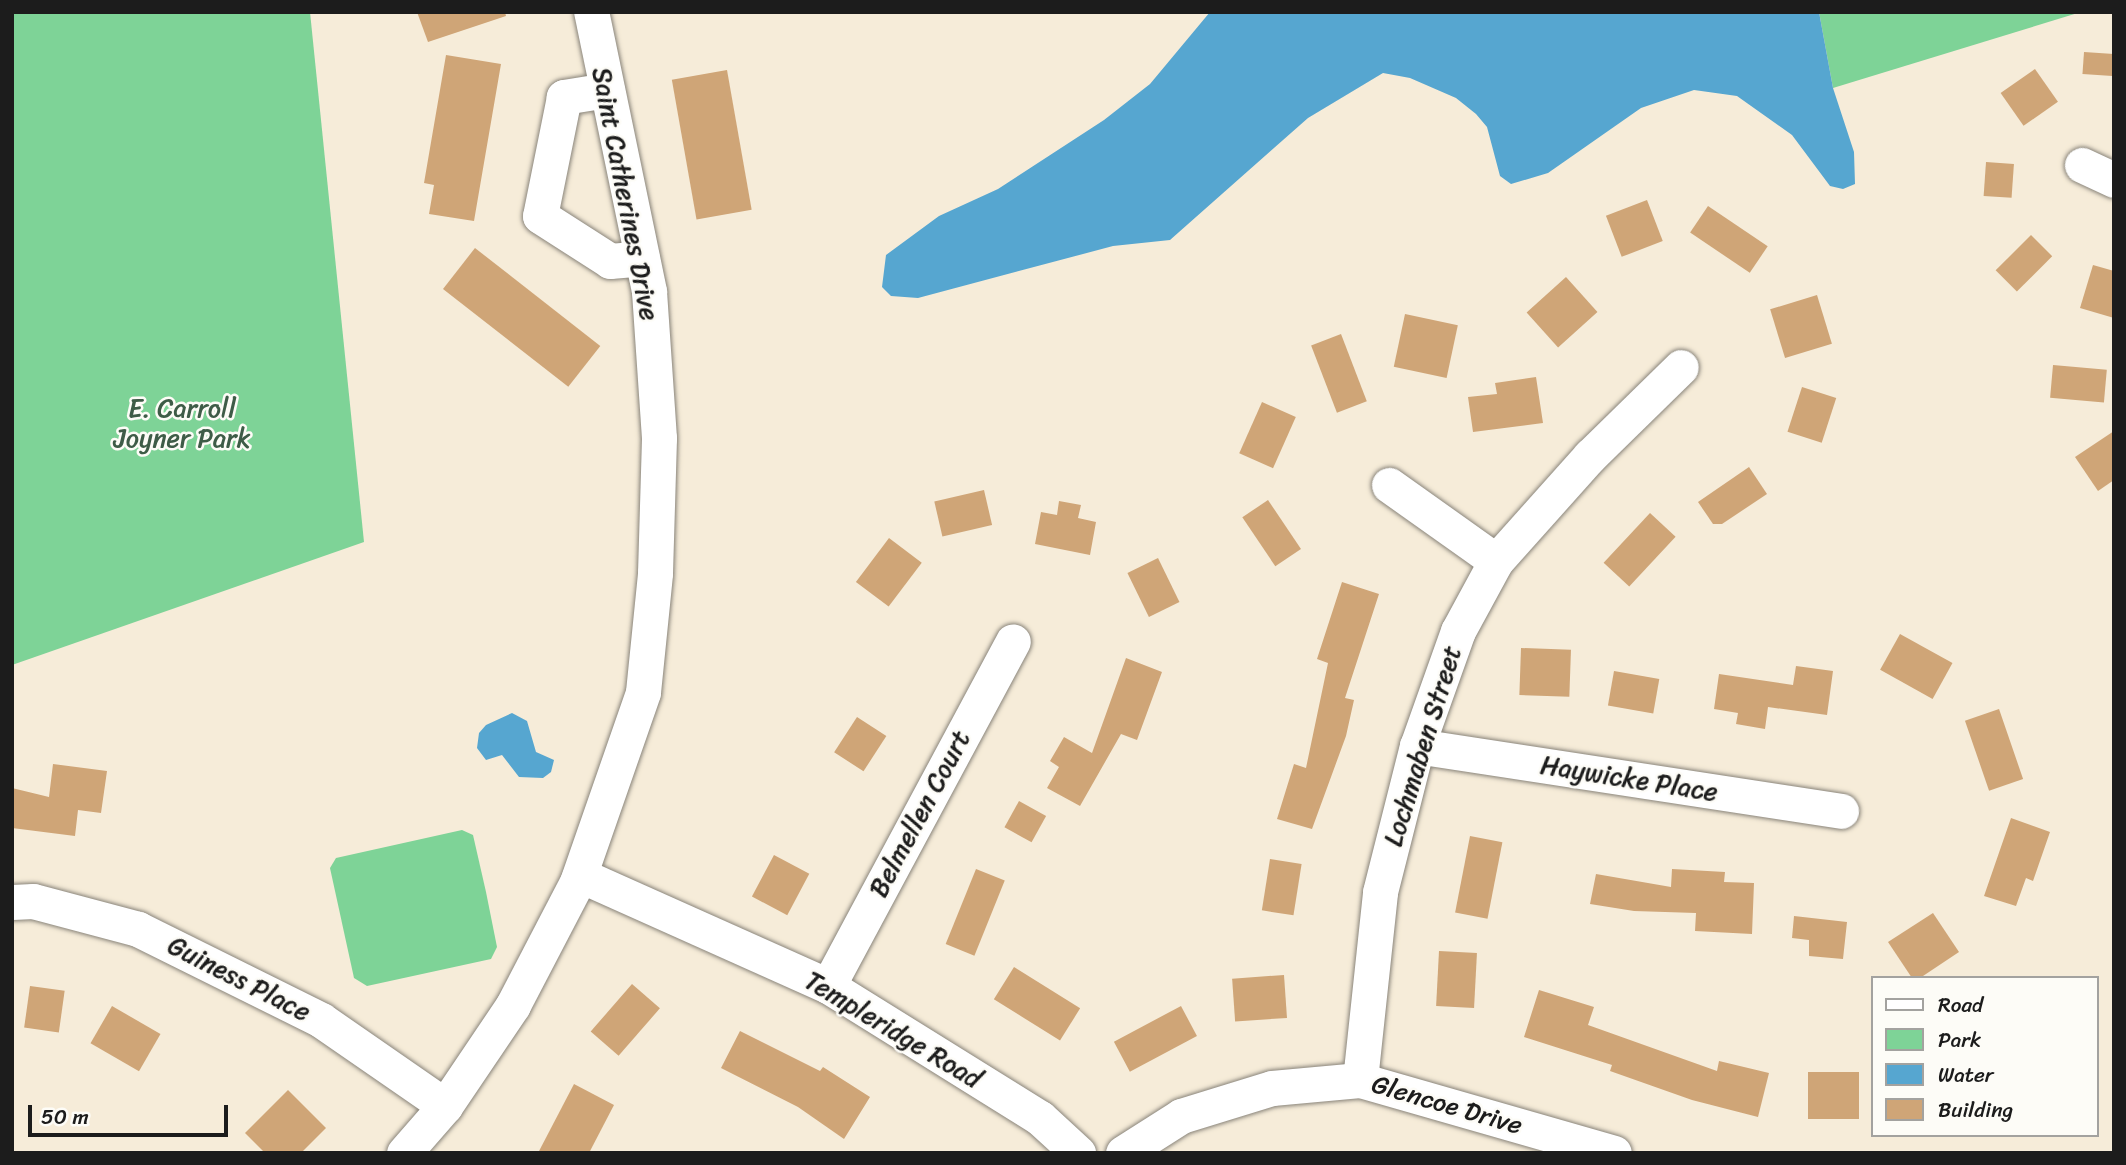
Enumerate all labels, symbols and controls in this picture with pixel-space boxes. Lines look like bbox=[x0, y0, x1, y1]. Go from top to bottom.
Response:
street label: Saint Catherines Drive bbox=[585, 64, 665, 324]
park label: E. Carroll Joyner Park bbox=[114, 393, 250, 454]
street label: Lochmaben Street bbox=[1378, 642, 1468, 850]
street label: Belmellen Court bbox=[863, 725, 977, 903]
street label: Haywicke Place bbox=[1538, 750, 1720, 808]
street label: Guiness Place bbox=[163, 930, 315, 1028]
street label: Templeridge Road bbox=[799, 965, 987, 1095]
legend bbox=[1870, 976, 2098, 1137]
text: Road bbox=[1938, 986, 1983, 1024]
text: Park bbox=[1938, 1021, 1981, 1059]
text: Water bbox=[1938, 1056, 1993, 1094]
street label: Glencoe Drive bbox=[1368, 1069, 1526, 1141]
text: Building bbox=[1938, 1091, 2013, 1129]
scale bar bbox=[32, 1092, 231, 1136]
text: 50 m bbox=[41, 1098, 89, 1136]

